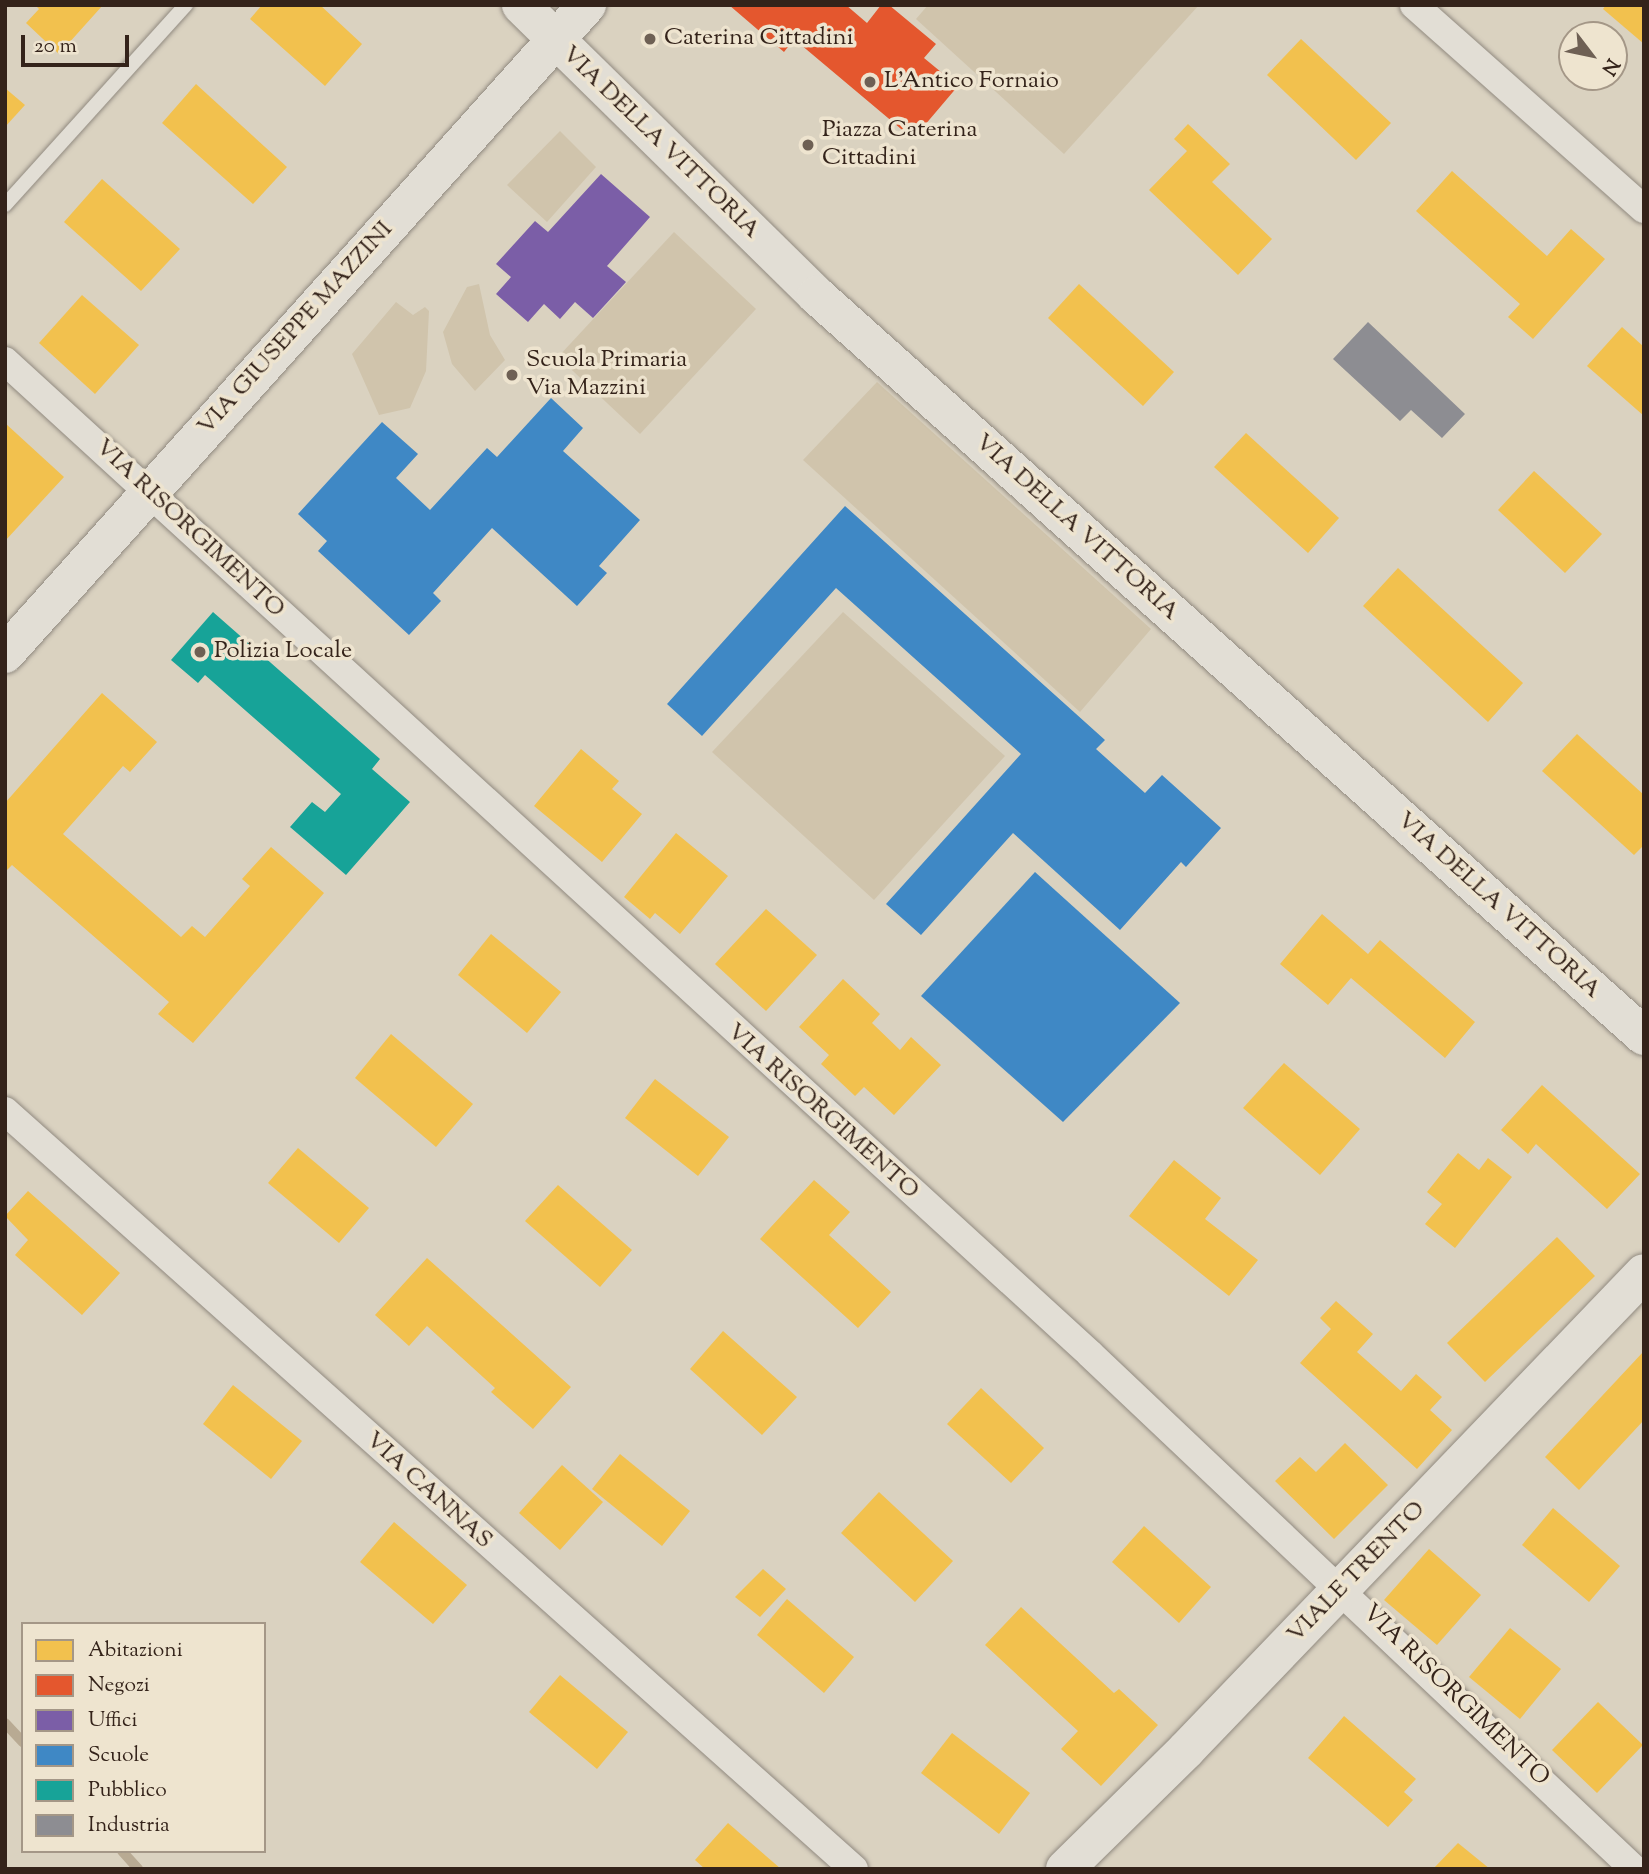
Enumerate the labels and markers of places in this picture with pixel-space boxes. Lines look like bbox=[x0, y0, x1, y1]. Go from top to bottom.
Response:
place label: Caterina Cittadini bbox=[664, 25, 854, 53]
marker: Caterina Cittadini bbox=[642, 31, 658, 47]
place label: L'Antico Fornaio bbox=[884, 68, 1059, 96]
marker: L'Antico Fornaio bbox=[862, 74, 878, 90]
place label: Piazza Caterina Cittadini bbox=[822, 117, 978, 173]
marker: Piazza Caterina Cittadini bbox=[800, 137, 816, 153]
place label: Scuola Primaria Via Mazzini bbox=[526, 347, 687, 403]
marker: Scuola Primaria Via Mazzini bbox=[504, 367, 520, 383]
place label: Polizia Locale bbox=[214, 638, 352, 666]
marker: Polizia Locale bbox=[192, 644, 208, 660]

